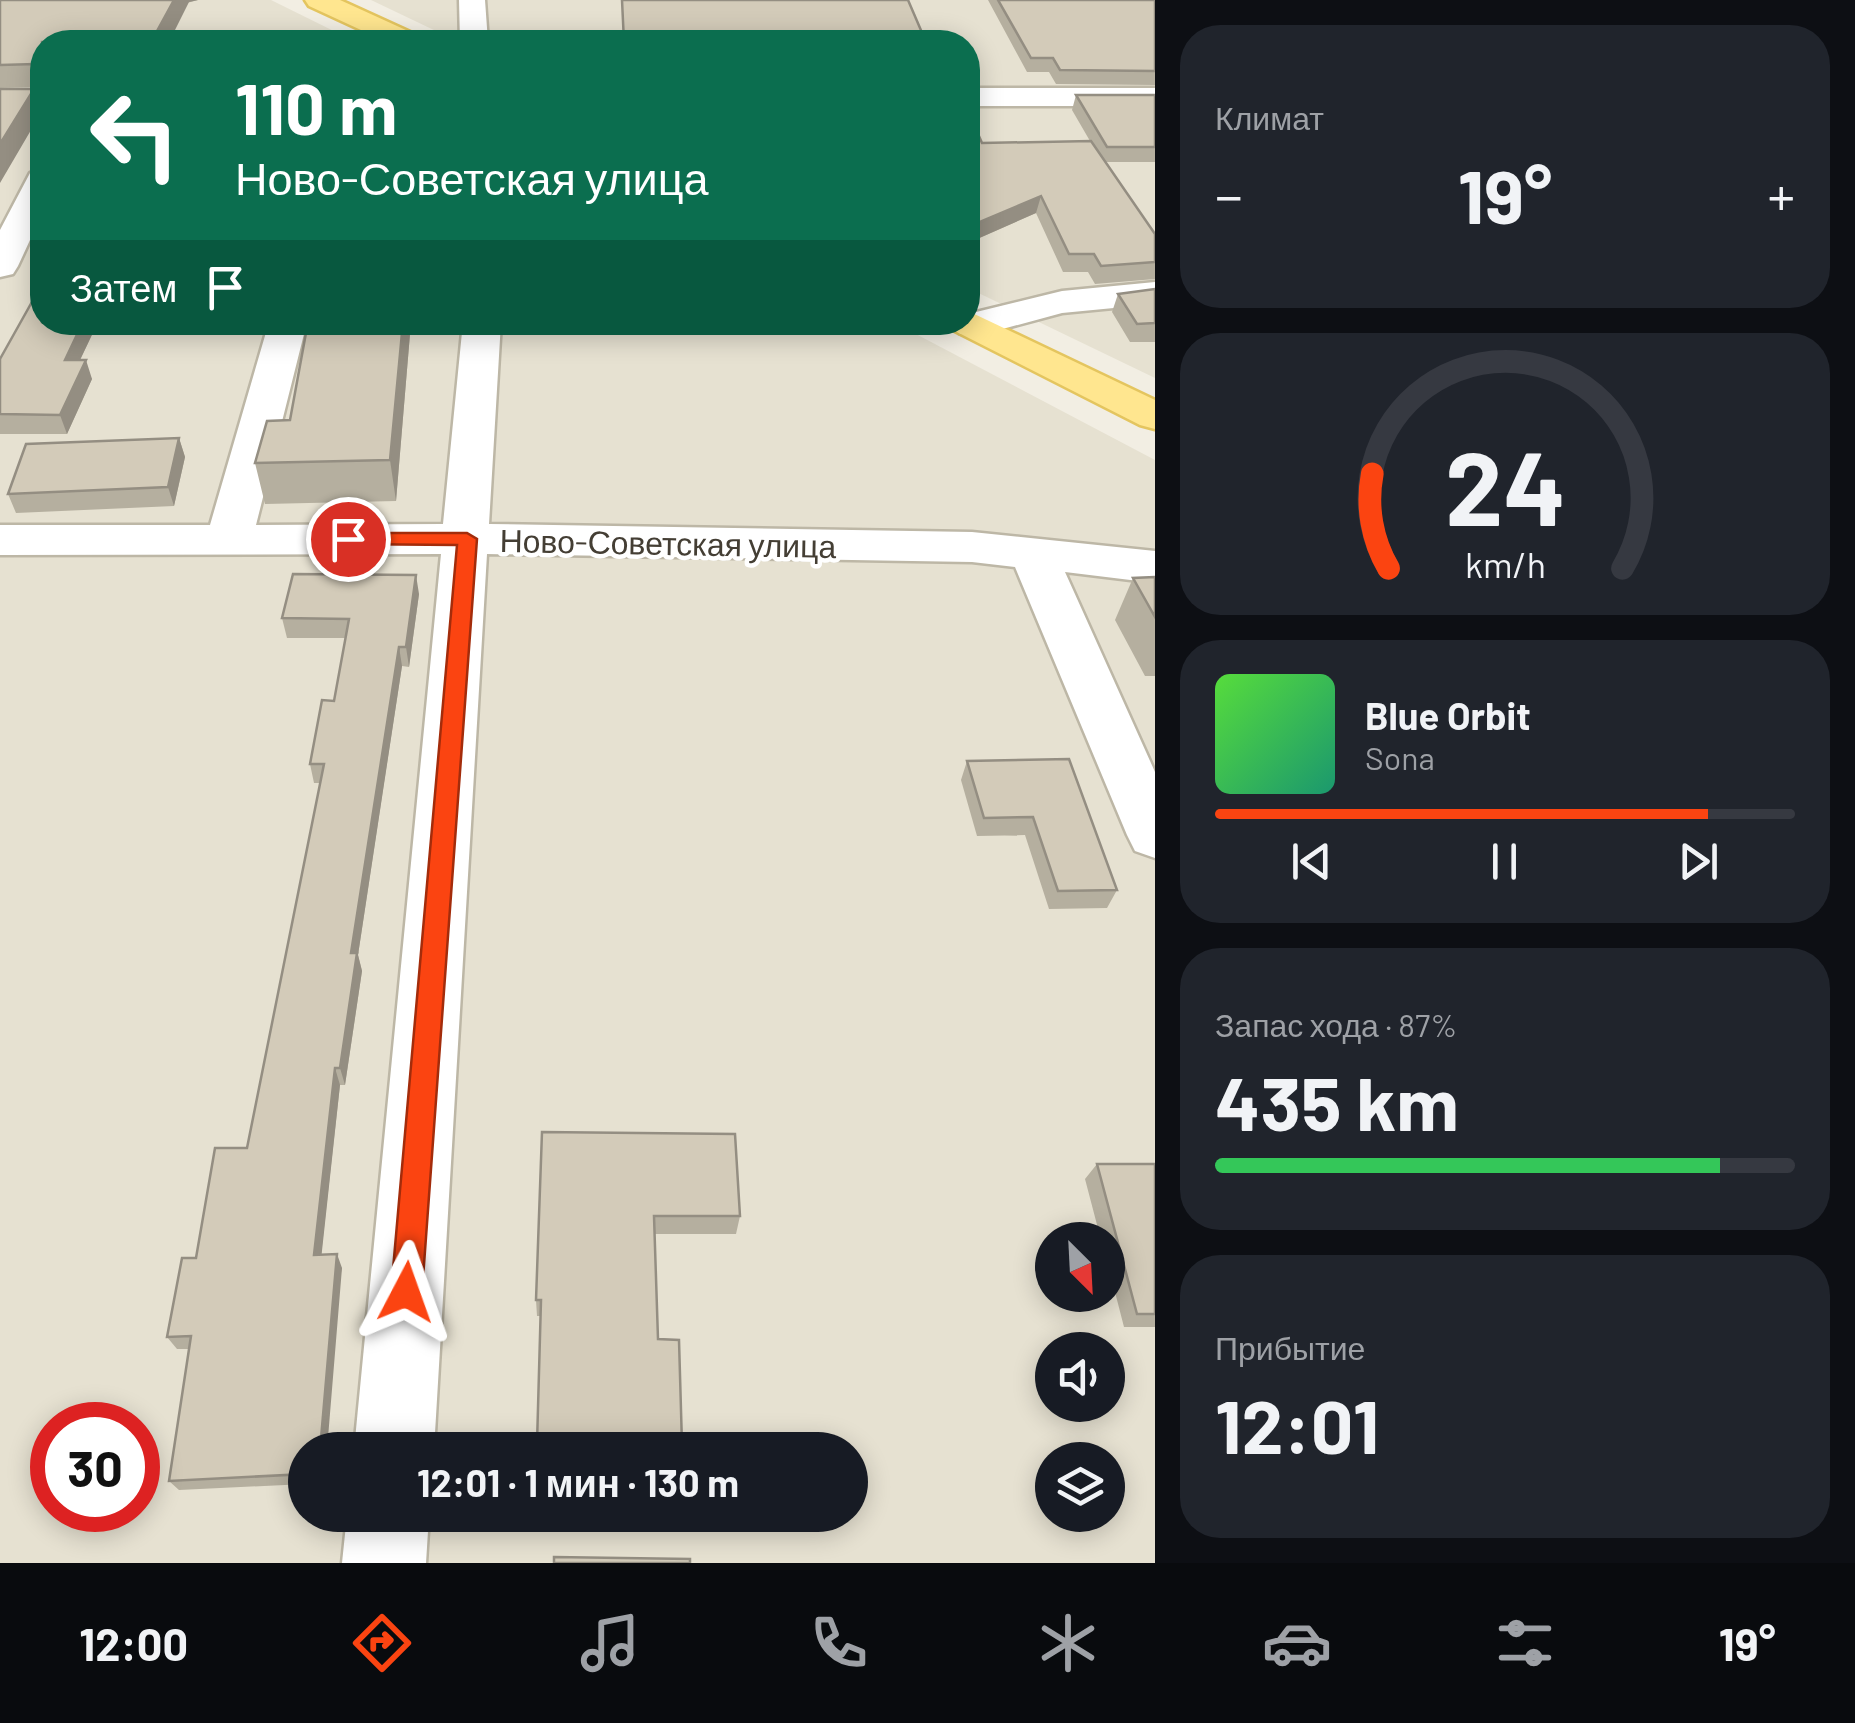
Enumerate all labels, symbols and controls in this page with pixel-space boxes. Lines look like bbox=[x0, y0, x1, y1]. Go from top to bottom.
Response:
text: 110 m bbox=[235, 65, 397, 149]
icon: left bbox=[70, 70, 200, 200]
text: Климат bbox=[1215, 98, 1324, 136]
text: 19° bbox=[1458, 149, 1552, 239]
text: Ново-Советская улица bbox=[235, 150, 709, 204]
text: − bbox=[1215, 161, 1243, 227]
text: + bbox=[1767, 161, 1795, 227]
icon: arrive bbox=[198, 260, 253, 315]
text: Затем bbox=[70, 264, 178, 310]
text: 24 bbox=[1444, 422, 1566, 547]
pin bbox=[306, 497, 391, 582]
icon: arrive bbox=[321, 512, 376, 567]
street label: Ново-Советская улица bbox=[499, 520, 837, 565]
text: km/h bbox=[1465, 542, 1545, 585]
text: Blue Orbit bbox=[1365, 692, 1531, 738]
text: Sona bbox=[1365, 738, 1435, 776]
icon: previous bbox=[1284, 834, 1339, 889]
icon: pause bbox=[1477, 834, 1532, 889]
icon: next bbox=[1671, 834, 1726, 889]
text: Запас хода · 87% bbox=[1215, 1005, 1457, 1043]
text: 435 km bbox=[1215, 1056, 1459, 1146]
north arrow bbox=[1035, 1222, 1125, 1312]
map controls bbox=[1035, 1222, 1125, 1532]
position arrow bbox=[354, 1240, 458, 1344]
text: Прибытие bbox=[1215, 1328, 1365, 1366]
button: sound bbox=[1035, 1332, 1125, 1422]
text: 12:01 bbox=[1215, 1379, 1379, 1469]
speed limit sign: 30 bbox=[30, 1402, 160, 1532]
button: layers bbox=[1035, 1442, 1125, 1532]
text: 12:01 · 1 мин · 130 m bbox=[417, 1459, 739, 1505]
icon: directions bbox=[347, 1608, 417, 1678]
icon: music bbox=[575, 1608, 645, 1678]
icon: phone bbox=[804, 1608, 874, 1678]
icon: climate bbox=[1033, 1608, 1103, 1678]
icon: car bbox=[1262, 1608, 1332, 1678]
icon: filters bbox=[1490, 1608, 1560, 1678]
text: 12:00 bbox=[79, 1616, 188, 1670]
text: 19° bbox=[1719, 1616, 1776, 1670]

